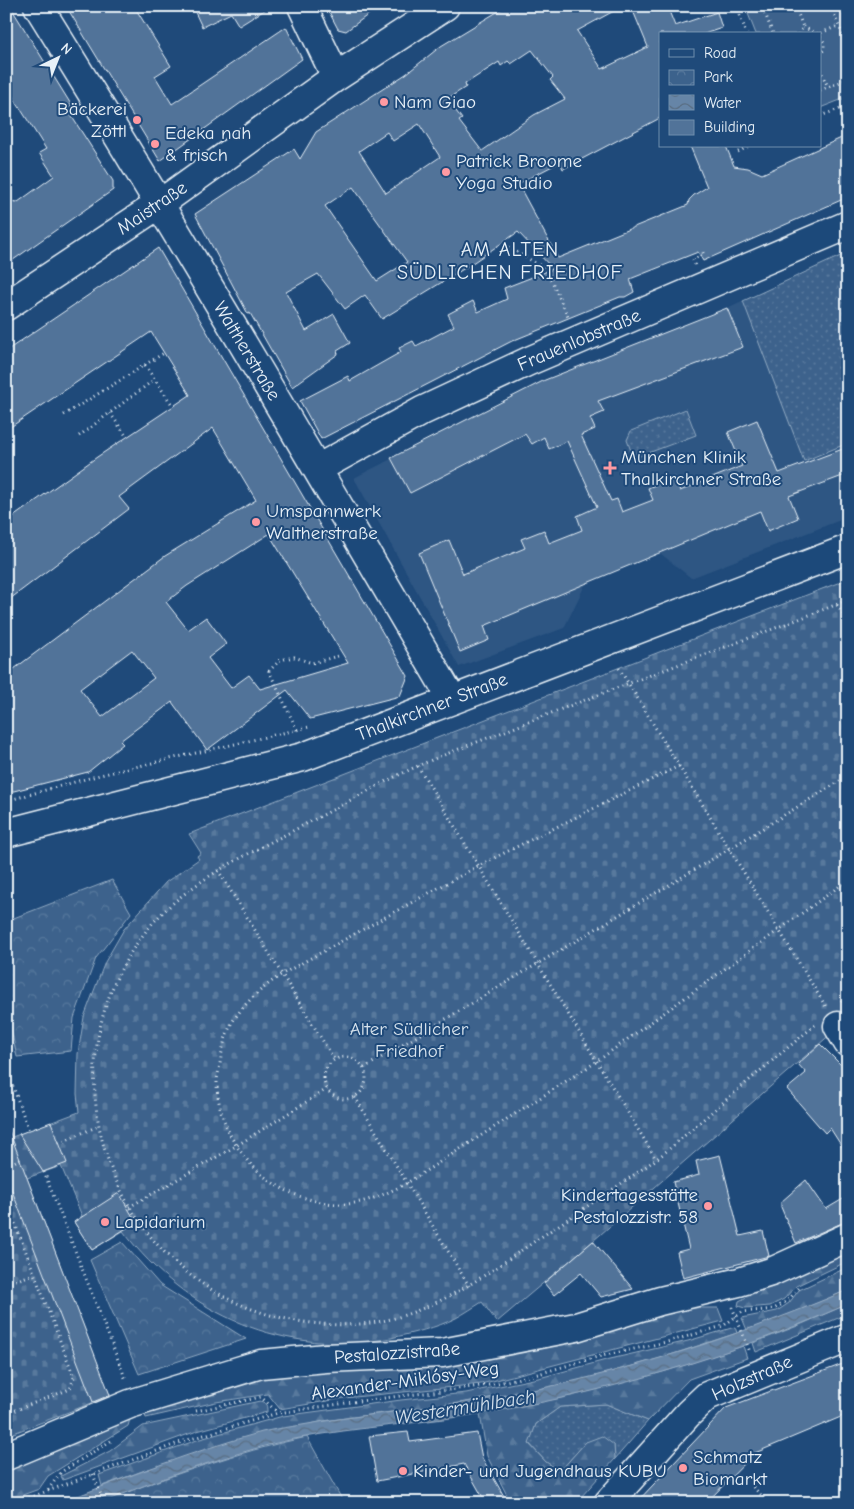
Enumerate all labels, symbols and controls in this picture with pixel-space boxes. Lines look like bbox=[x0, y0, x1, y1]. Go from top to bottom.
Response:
north arrow bbox=[32, 32, 82, 82]
legend bbox=[659, 32, 822, 148]
text: N bbox=[57, 40, 76, 58]
text: Road bbox=[704, 44, 736, 62]
text: Park bbox=[704, 68, 733, 86]
place label: Nam Giao bbox=[394, 91, 476, 113]
text: Water bbox=[704, 94, 741, 112]
marker: Nam Giao bbox=[378, 96, 390, 108]
place label: Bäckerei Zöttl bbox=[57, 98, 127, 142]
marker: Bäckerei Zöttl bbox=[131, 114, 143, 126]
text: Building bbox=[704, 118, 755, 136]
place label: Edeka nah & frisch bbox=[165, 122, 252, 166]
marker: Edeka nah & frisch bbox=[149, 138, 161, 150]
place label: Patrick Broome Yoga Studio bbox=[456, 150, 582, 194]
marker: Patrick Broome Yoga Studio bbox=[440, 166, 452, 178]
street label: Maistraße bbox=[113, 177, 191, 239]
district label: AM ALTEN SÜDLICHEN FRIEDHOF bbox=[397, 238, 623, 284]
street label: Waltherstraße bbox=[209, 297, 285, 405]
street label: Frauenlobstraße bbox=[514, 304, 644, 376]
place label: München Klinik Thalkirchner Straße bbox=[621, 446, 781, 490]
marker: München Klinik Thalkirchner Straße bbox=[603, 461, 617, 475]
place label: Umspannwerk Waltherstraße bbox=[266, 500, 382, 544]
marker: Umspannwerk Waltherstraße bbox=[250, 516, 262, 528]
street label: Thalkirchner Straße bbox=[353, 668, 511, 746]
park label: Alter Südlicher Friedhof bbox=[350, 1018, 469, 1062]
place label: Kindertagesstätte Pestalozzistr. 58 bbox=[561, 1184, 698, 1228]
marker: Kindertagesstätte Pestalozzistr. 58 bbox=[702, 1200, 714, 1212]
place label: Lapidarium bbox=[115, 1211, 206, 1233]
marker: Lapidarium bbox=[99, 1216, 111, 1228]
street label: Pestalozzistraße bbox=[333, 1338, 461, 1368]
street label: Holzstraße bbox=[708, 1350, 796, 1406]
street label: Alexander-Miklósy-Weg bbox=[310, 1357, 500, 1405]
water label: Westermühlbach bbox=[393, 1384, 537, 1430]
place label: Schmatz Biomarkt bbox=[693, 1446, 767, 1490]
place label: Kinder- und Jugendhaus KUBU bbox=[413, 1460, 667, 1482]
marker: Schmatz Biomarkt bbox=[677, 1462, 689, 1474]
marker: Kinder- und Jugendhaus KUBU bbox=[397, 1465, 409, 1477]

